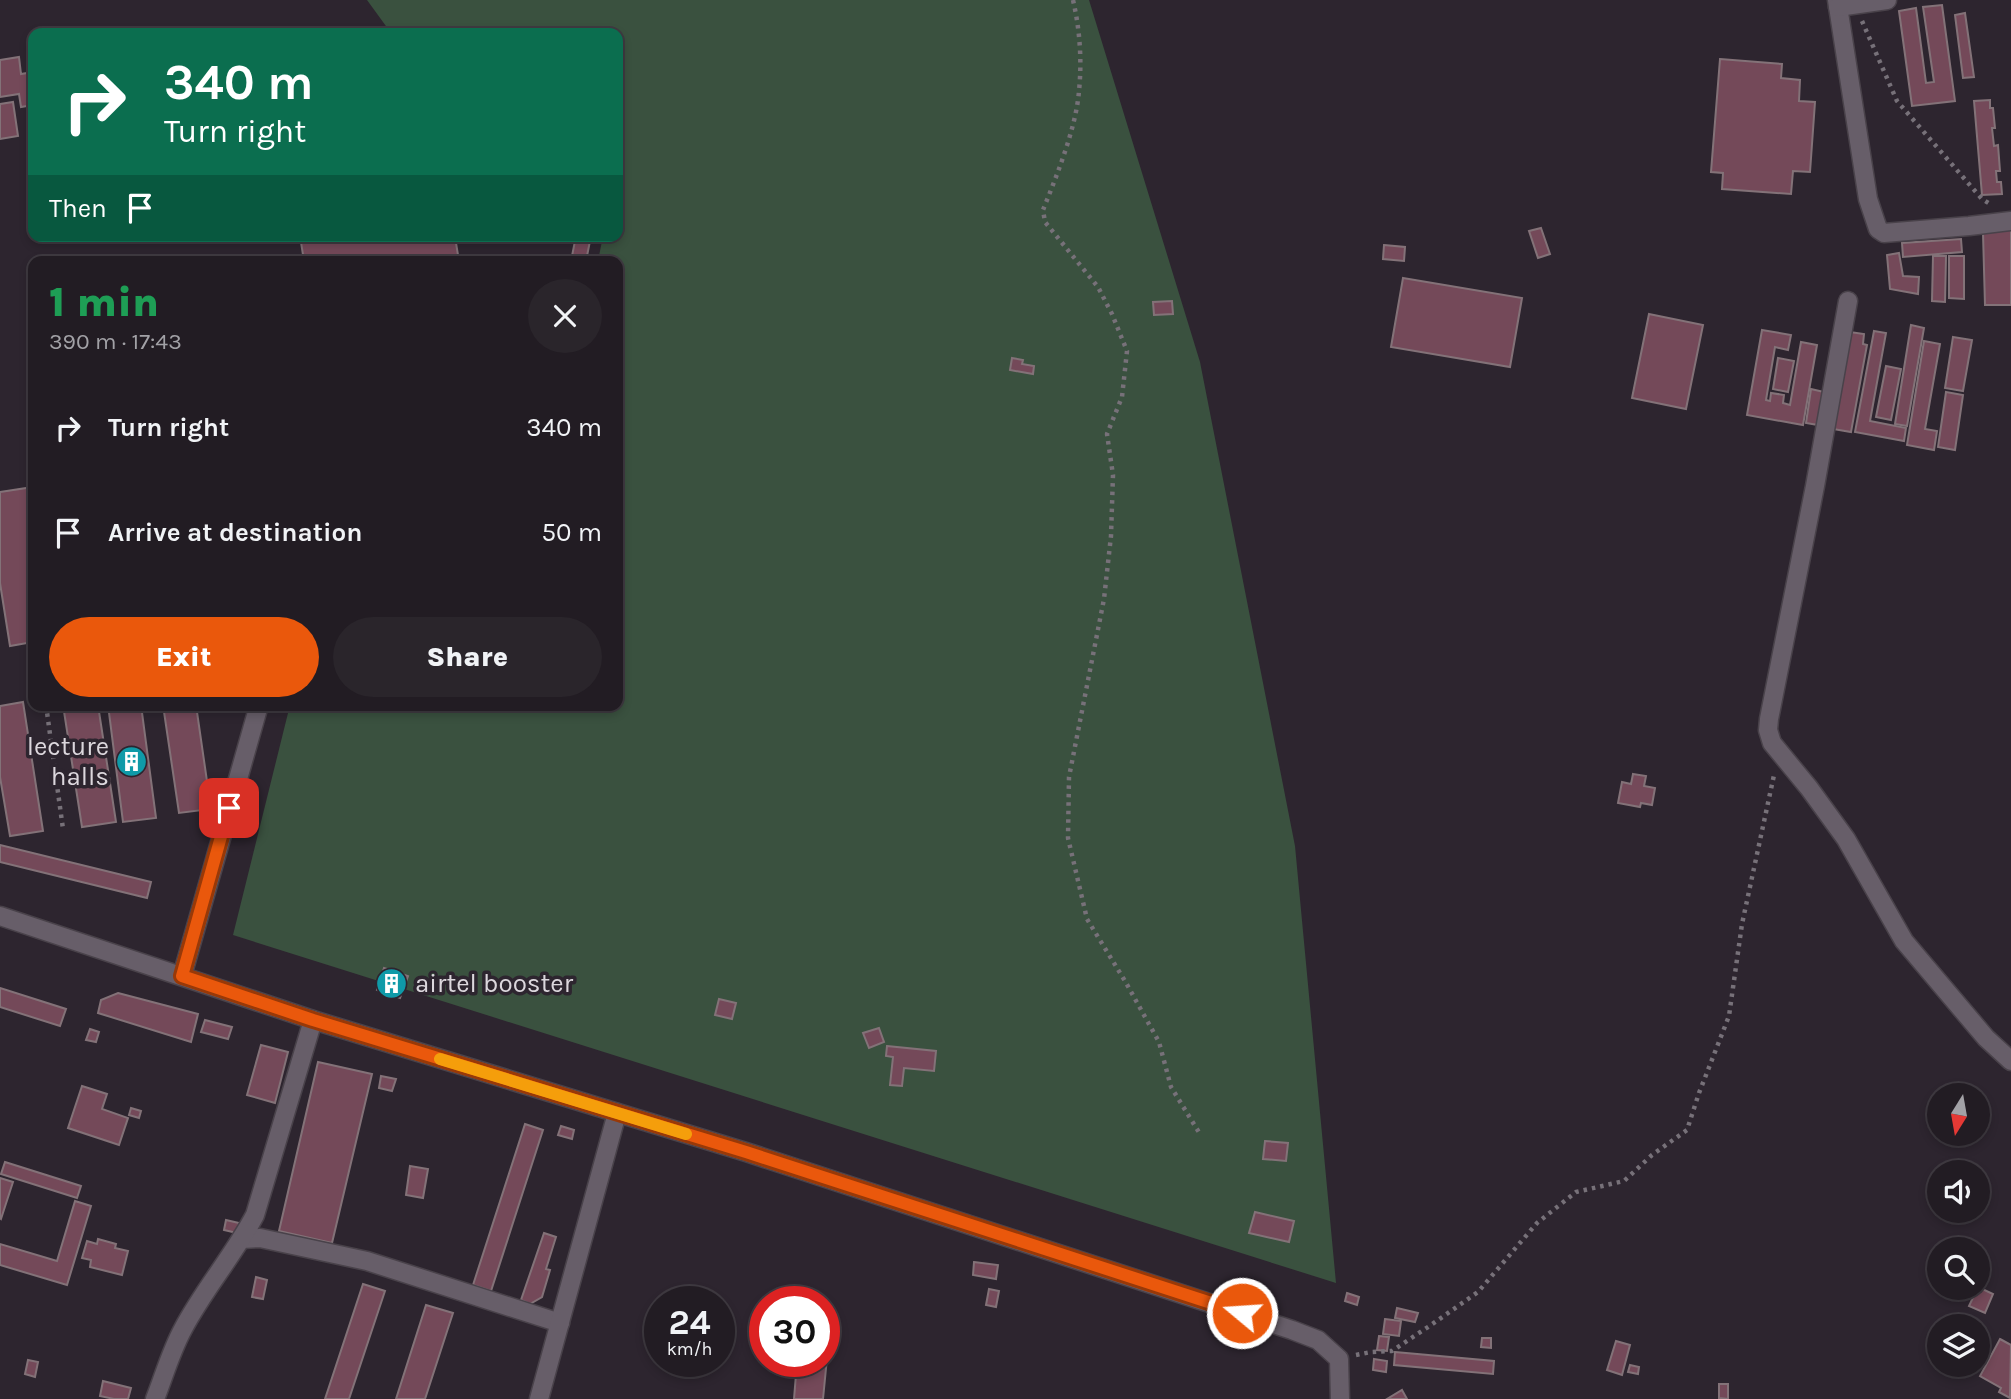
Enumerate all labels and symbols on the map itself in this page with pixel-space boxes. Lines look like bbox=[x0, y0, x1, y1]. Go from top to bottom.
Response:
place label: lecture halls bbox=[27, 731, 109, 792]
building icon: lecture halls bbox=[115, 744, 149, 778]
pin bbox=[199, 778, 259, 838]
building icon: airtel booster bbox=[375, 966, 409, 1000]
place label: airtel booster bbox=[415, 968, 574, 999]
north arrow bbox=[1927, 1083, 1990, 1146]
position arrow bbox=[1205, 1276, 1279, 1350]
speed limit sign: 30 bbox=[749, 1286, 840, 1377]

